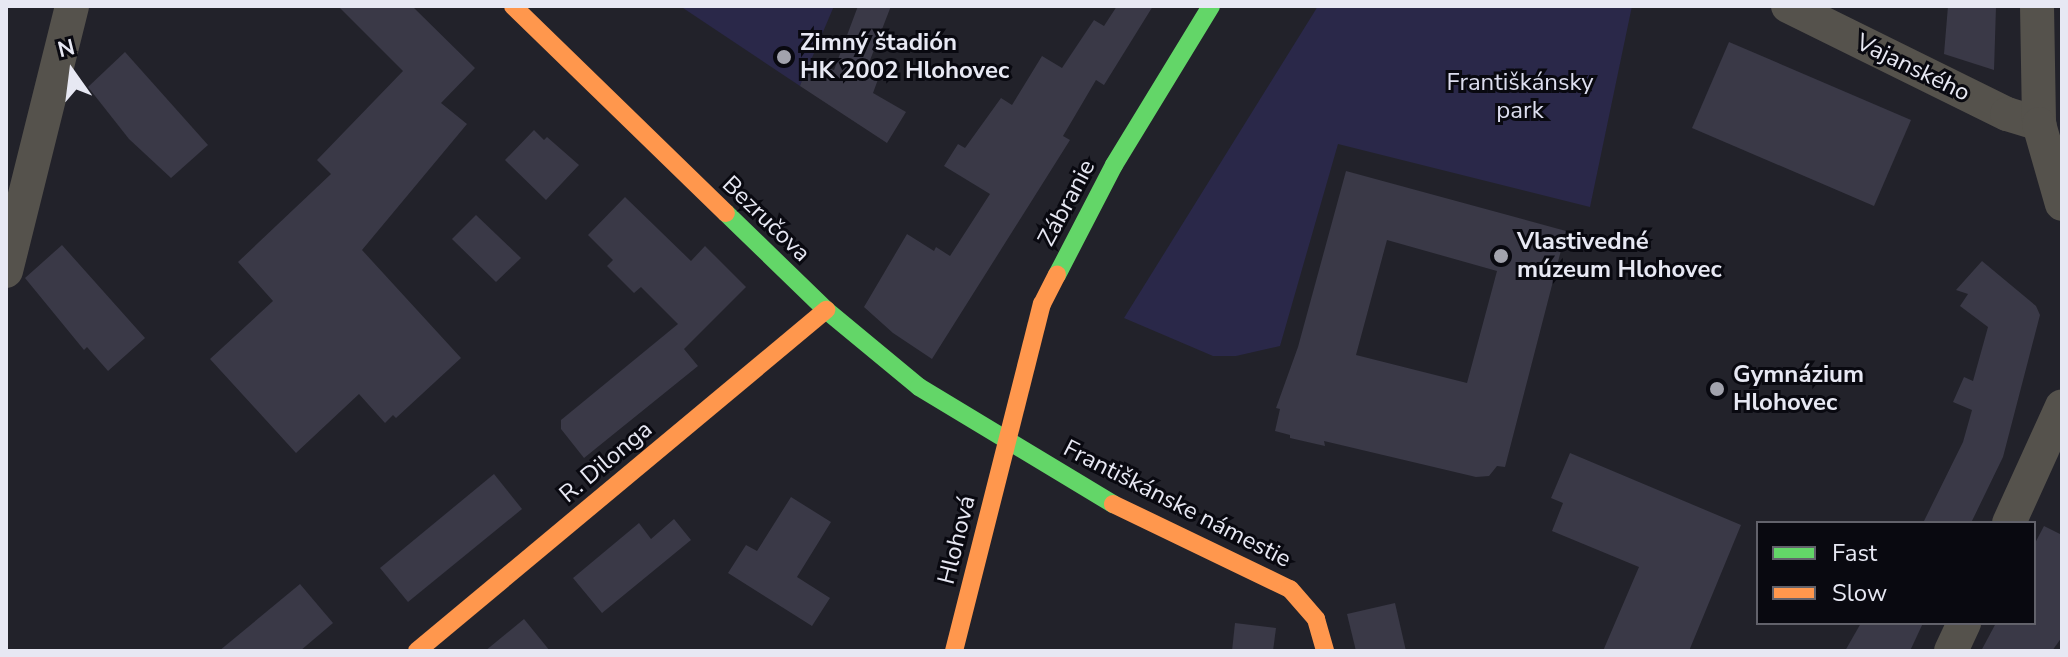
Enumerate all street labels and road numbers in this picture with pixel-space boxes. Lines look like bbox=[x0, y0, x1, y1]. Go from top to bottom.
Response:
street label: Vajanského bbox=[1851, 28, 1975, 108]
street label: Zábranie bbox=[1032, 155, 1102, 251]
street label: Bezručova bbox=[716, 170, 816, 268]
street label: R. Dilonga bbox=[554, 415, 658, 509]
street label: Františkánske námestie bbox=[1058, 434, 1296, 574]
street label: Hlohová bbox=[932, 493, 982, 587]

